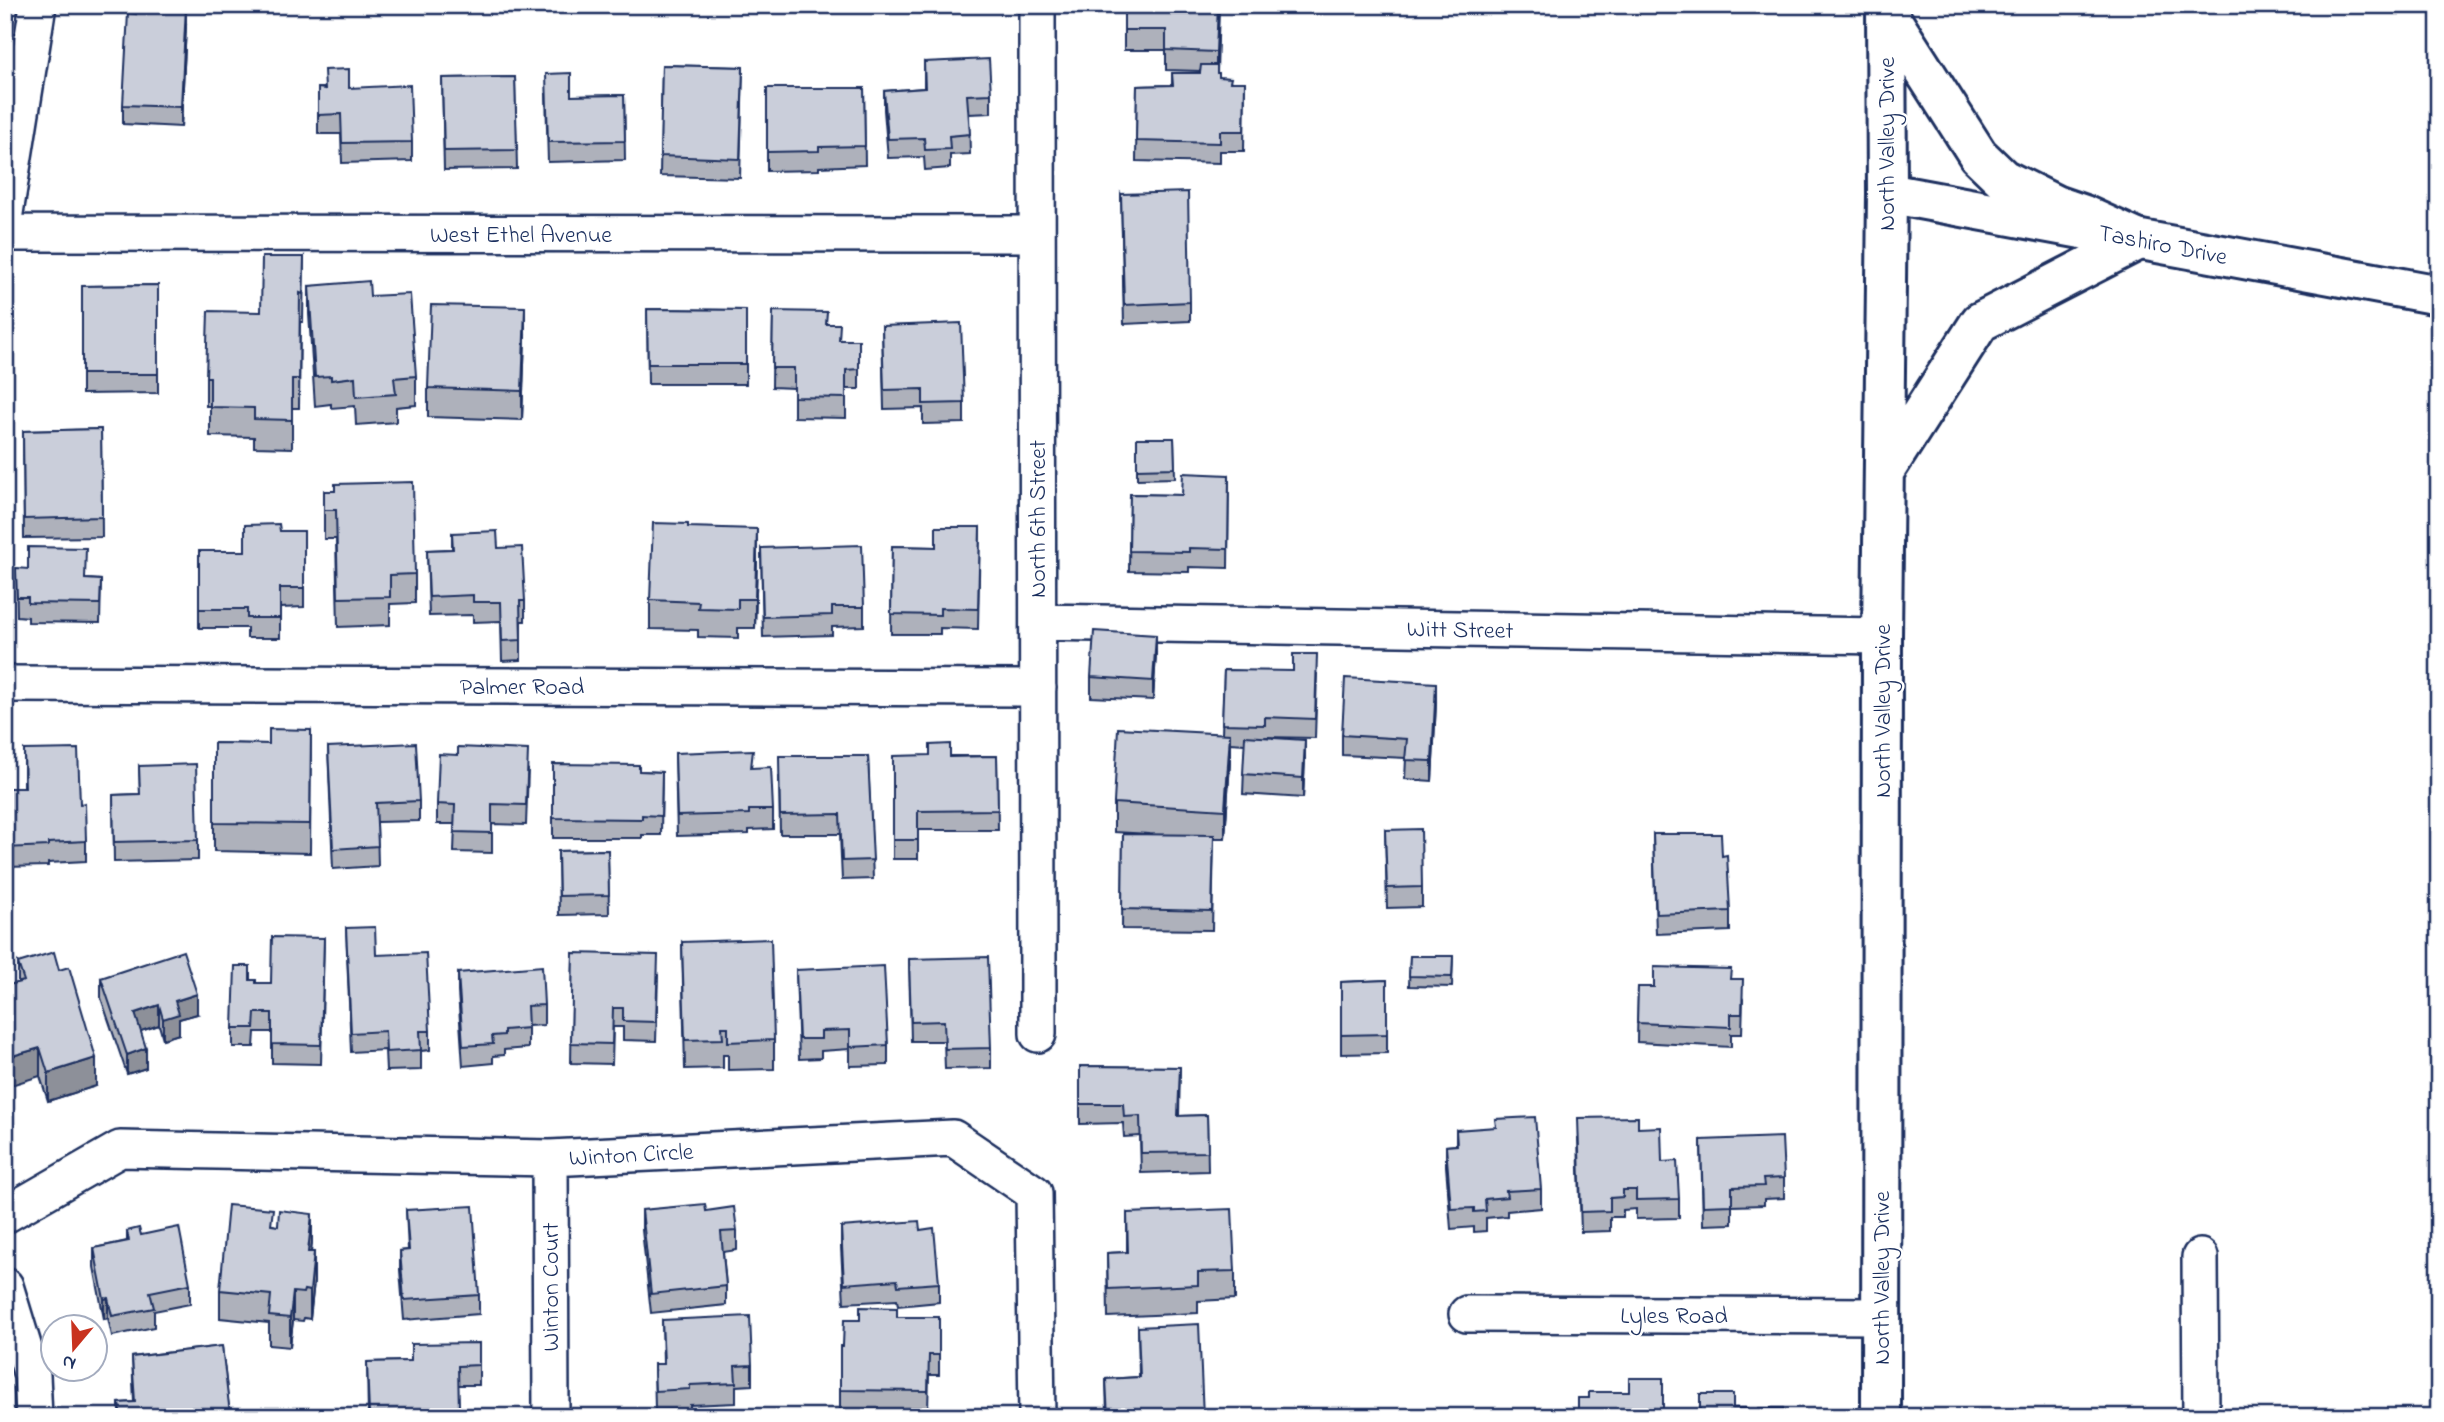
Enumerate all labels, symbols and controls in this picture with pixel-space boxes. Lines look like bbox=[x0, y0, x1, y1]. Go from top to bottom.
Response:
street label: North Valley Drive bbox=[1871, 57, 1907, 231]
street label: Tashiro Drive bbox=[2095, 217, 2230, 276]
street label: West Ethel Avenue bbox=[430, 219, 612, 254]
street label: North 6th Street bbox=[1022, 440, 1057, 598]
street label: Witt Street bbox=[1406, 613, 1514, 650]
street label: North Valley Drive bbox=[1867, 624, 1903, 798]
street label: Palmer Road bbox=[460, 671, 585, 706]
street label: Winton Circle bbox=[568, 1136, 695, 1177]
street label: North Valley Drive bbox=[1866, 1191, 1902, 1365]
street label: Winton Court bbox=[535, 1222, 570, 1352]
street label: Lyles Road bbox=[1620, 1300, 1728, 1336]
north arrow bbox=[38, 1314, 108, 1384]
text: N bbox=[59, 1347, 80, 1377]

